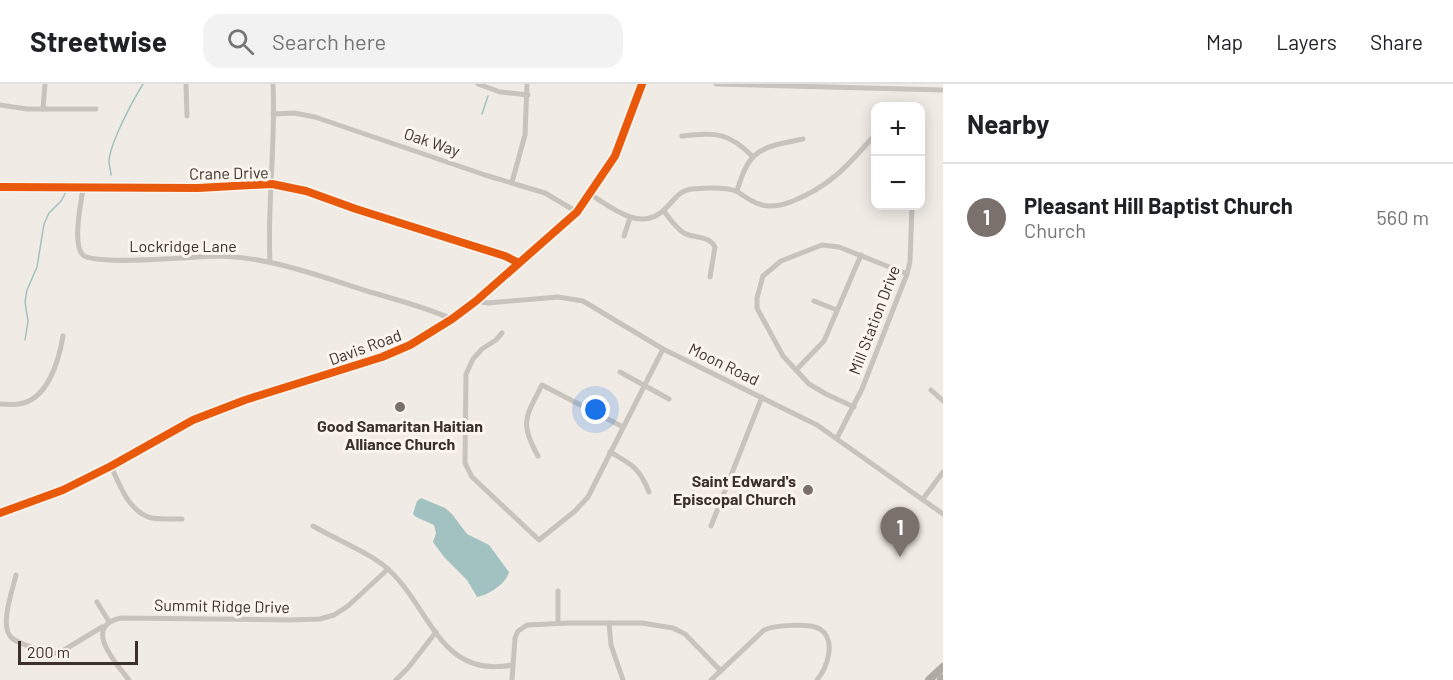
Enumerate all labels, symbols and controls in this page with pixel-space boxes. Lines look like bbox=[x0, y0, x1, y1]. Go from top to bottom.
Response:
search box bbox=[203, 14, 623, 68]
text: Streetwise bbox=[30, 24, 167, 58]
icon: search bbox=[224, 25, 257, 58]
text: Search here bbox=[272, 28, 386, 54]
text: Map bbox=[1206, 29, 1243, 54]
text: Layers bbox=[1276, 29, 1337, 54]
text: Share bbox=[1370, 29, 1423, 54]
map controls bbox=[871, 102, 925, 210]
button: + bbox=[871, 102, 925, 156]
text: Nearby bbox=[967, 108, 1049, 139]
street label: Oak Way bbox=[402, 123, 463, 160]
button: − bbox=[871, 156, 925, 210]
street label: Crane Drive bbox=[189, 162, 269, 183]
text: Pleasant Hill Baptist Church bbox=[1024, 192, 1293, 218]
text: 1 bbox=[983, 205, 990, 229]
text: 560 m bbox=[1377, 205, 1429, 229]
text: Church bbox=[1024, 218, 1086, 242]
street label: Lockridge Lane bbox=[129, 236, 237, 255]
street label: Mill Station Drive bbox=[844, 263, 903, 377]
street label: Davis Road bbox=[326, 325, 404, 368]
street label: Moon Road bbox=[686, 338, 763, 389]
your location bbox=[581, 395, 610, 424]
marker: Good Samaritan Haitian Alliance Church bbox=[393, 400, 407, 414]
place label: Good Samaritan Haitian Alliance Church bbox=[317, 416, 483, 453]
place label: Saint Edward's Episcopal Church bbox=[673, 471, 796, 508]
marker: Saint Edward's Episcopal Church bbox=[801, 483, 815, 497]
pin: 1 bbox=[880, 508, 920, 557]
street label: Summit Ridge Drive bbox=[154, 595, 290, 616]
scale bar bbox=[18, 638, 138, 666]
text: 200 m bbox=[27, 642, 70, 661]

